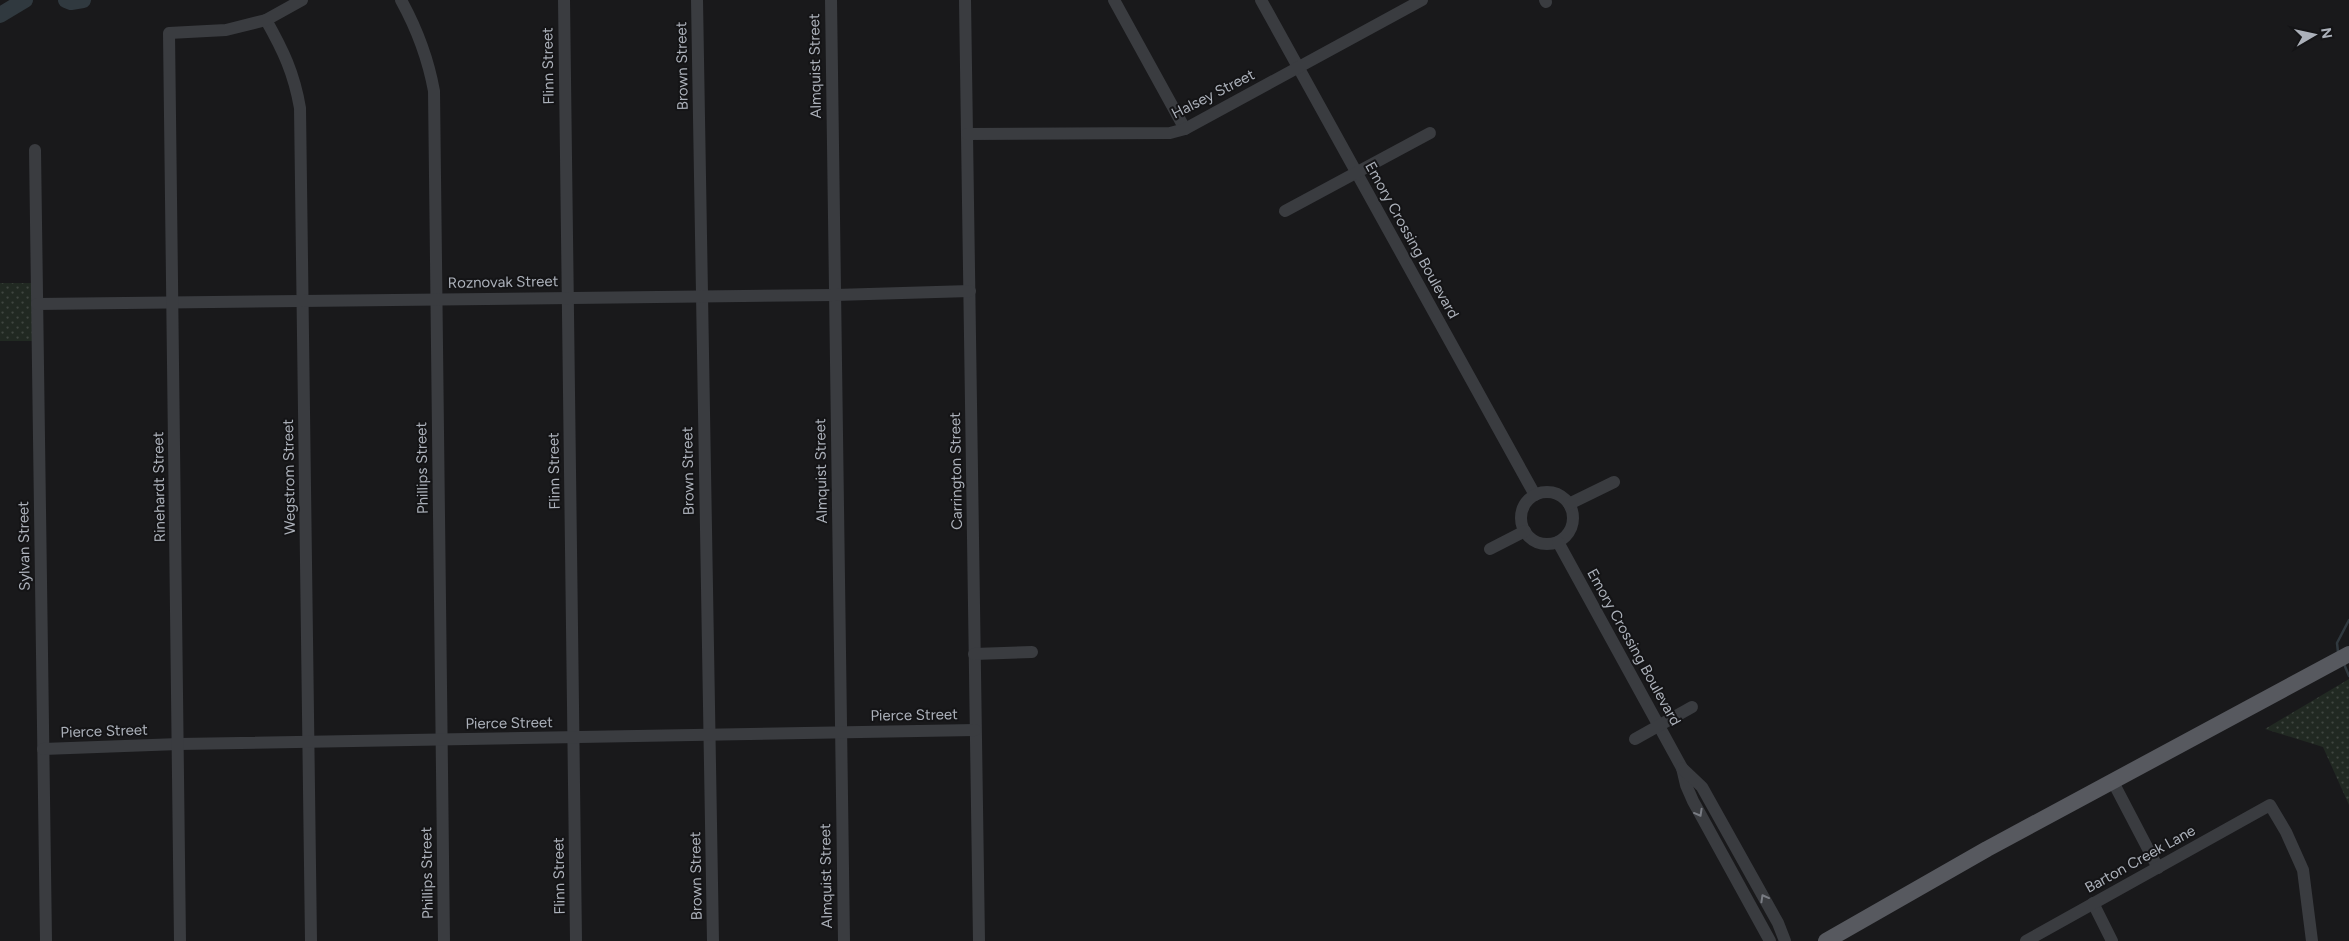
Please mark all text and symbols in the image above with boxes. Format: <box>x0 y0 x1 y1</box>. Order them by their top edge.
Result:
north arrow <box>2289 10 2339 60</box>
street label: Almquist Street <box>805 13 825 119</box>
street label: Brown Street <box>672 21 692 110</box>
text: N <box>2317 26 2336 40</box>
street label: Flinn Street <box>538 27 558 105</box>
street label: Halsey Street <box>1168 65 1258 123</box>
street label: Emory Crossing Boulevard <box>1361 158 1463 322</box>
street label: Roznovak Street <box>448 272 559 292</box>
street label: Carrington Street <box>946 412 966 530</box>
street label: Almquist Street <box>811 418 831 524</box>
street label: Wegstrom Street <box>279 419 299 535</box>
street label: Phillips Street <box>412 421 432 514</box>
street label: Brown Street <box>678 426 698 515</box>
street label: Rinehardt Street <box>149 431 169 542</box>
street label: Flinn Street <box>544 432 564 510</box>
street label: Sylvan Street <box>14 501 34 591</box>
street label: Emory Crossing Boulevard <box>1583 565 1685 729</box>
street label: Pierce Street <box>870 705 958 725</box>
street label: Pierce Street <box>465 713 553 733</box>
street label: Pierce Street <box>60 720 148 742</box>
one-way arrow <box>1693 808 1703 817</box>
street label: Barton Creek Lane <box>2082 821 2198 897</box>
street label: Almquist Street <box>816 823 836 929</box>
street label: Phillips Street <box>417 826 437 919</box>
street label: Brown Street <box>686 831 706 920</box>
street label: Flinn Street <box>549 837 569 915</box>
one-way arrow <box>1760 894 1770 903</box>

